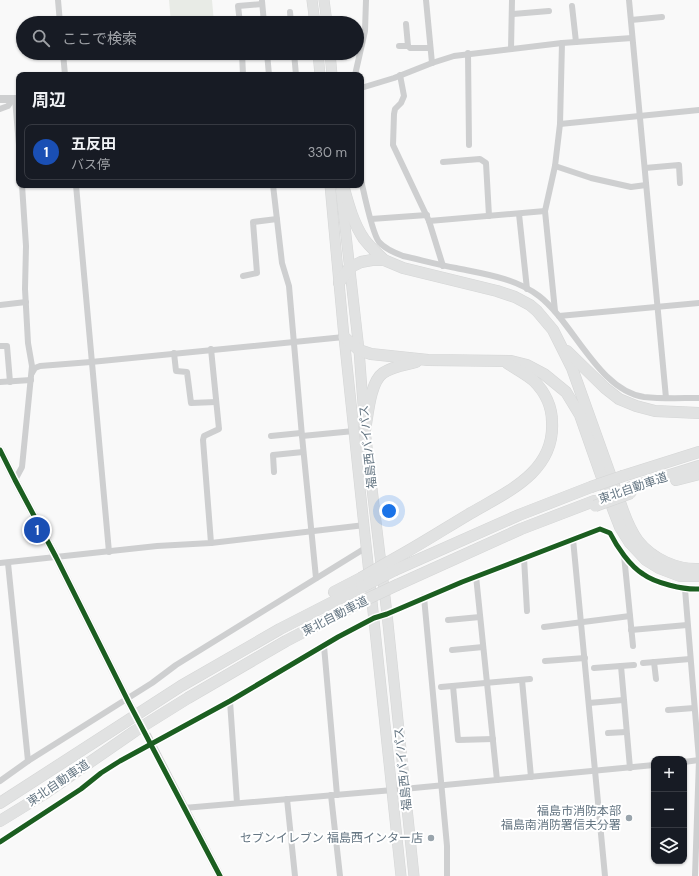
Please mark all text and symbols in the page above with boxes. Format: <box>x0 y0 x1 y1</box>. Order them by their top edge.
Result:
search box <box>16 16 364 60</box>
icon: search <box>30 27 52 49</box>
text: ここで検索 <box>62 29 137 49</box>
text: 周辺 <box>32 89 66 111</box>
text: 五反田 <box>71 134 116 154</box>
text: 1 <box>44 144 48 161</box>
text: 330 m <box>308 144 347 161</box>
text: バス停 <box>71 156 110 173</box>
street label: 福島西バイパス <box>356 405 380 489</box>
street label: 東北自動車道 <box>596 469 670 507</box>
your location <box>379 501 399 521</box>
pin: 1 <box>24 515 50 545</box>
street label: 東北自動車道 <box>299 593 371 639</box>
street label: 福島西バイパス <box>391 727 415 811</box>
street label: 東北自動車道 <box>24 756 92 810</box>
map controls <box>651 756 687 864</box>
button: + <box>651 756 687 792</box>
button: − <box>651 792 687 828</box>
place label: 福島市消防本部 福島南消防署信夫分署 <box>501 803 621 833</box>
marker: 福島市消防本部 福島南消防署信夫分署 <box>624 813 634 823</box>
button: layers <box>651 828 687 864</box>
place label: セブンイレブン 福島西インター店 <box>240 830 423 846</box>
marker: セブンイレブン 福島西インター店 <box>426 833 436 843</box>

